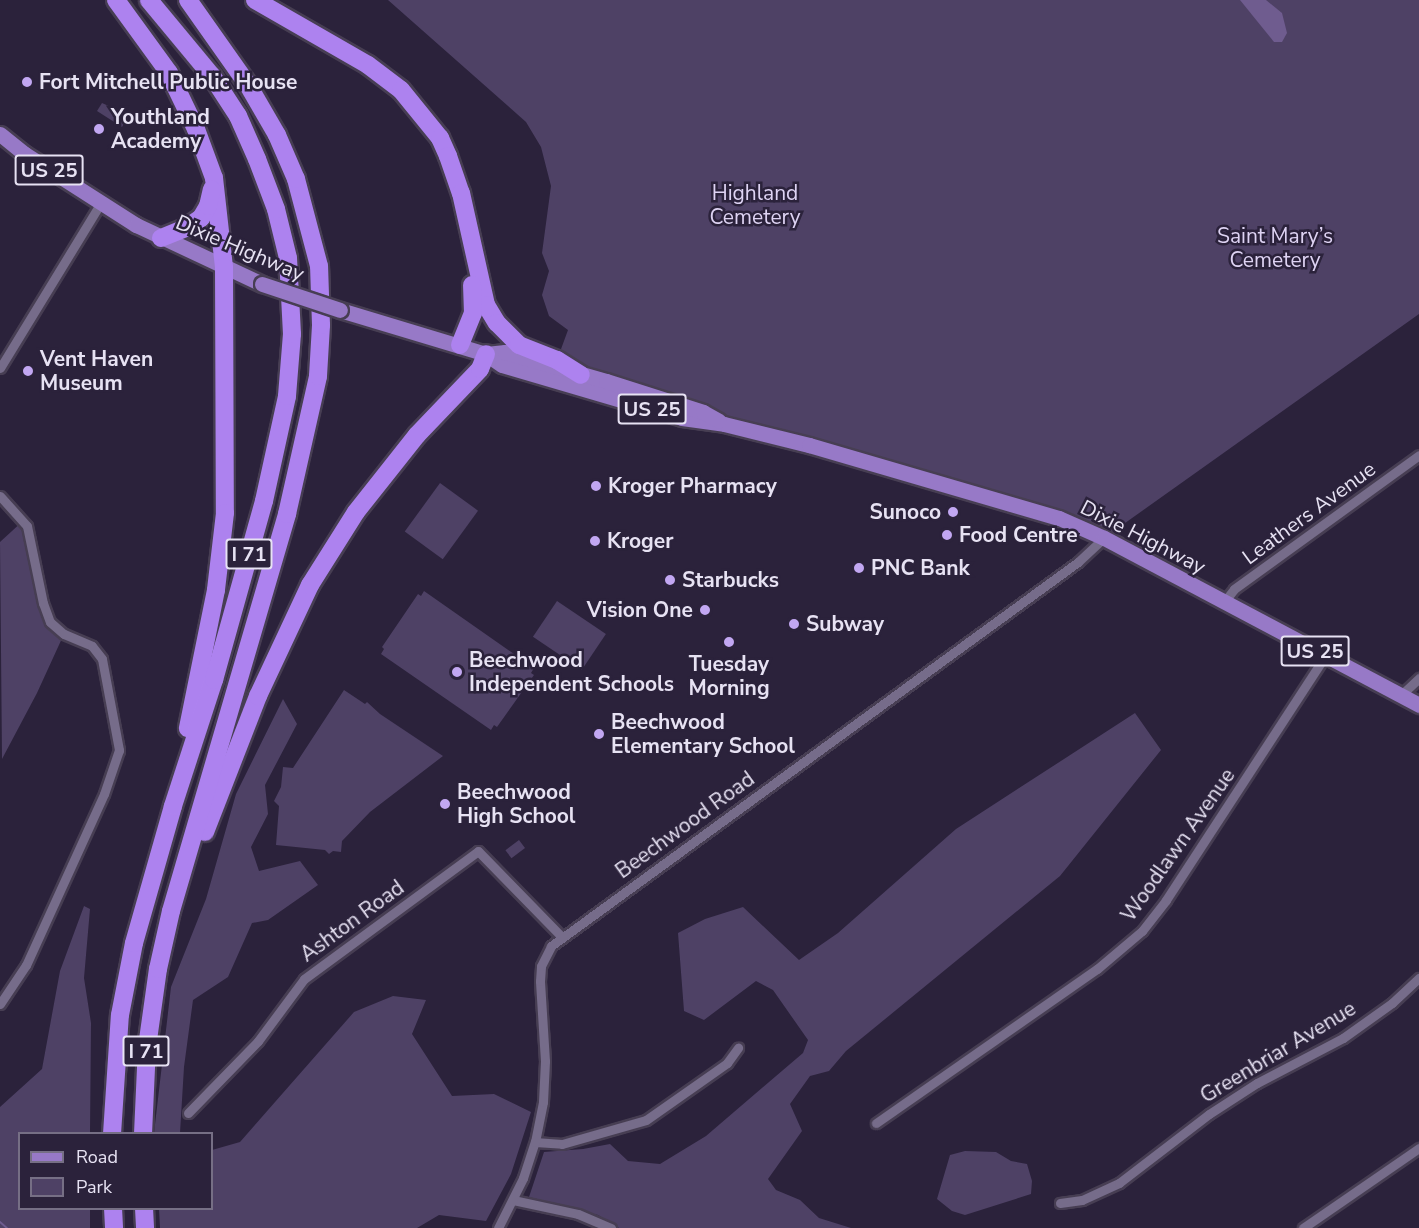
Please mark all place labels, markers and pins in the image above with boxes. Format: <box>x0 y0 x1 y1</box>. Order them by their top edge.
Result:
place label: Fort Mitchell Public House <box>39 69 297 95</box>
marker: Fort Mitchell Public House <box>20 75 34 89</box>
place label: Youthland Academy <box>111 104 210 154</box>
marker: Youthland Academy <box>92 122 106 136</box>
place label: Vent Haven Museum <box>40 346 153 396</box>
marker: Vent Haven Museum <box>21 364 35 378</box>
place label: Kroger Pharmacy <box>608 473 777 499</box>
marker: Kroger Pharmacy <box>589 479 603 493</box>
place label: Sunoco <box>869 499 941 525</box>
marker: Sunoco <box>946 505 960 519</box>
place label: Food Centre <box>959 522 1078 548</box>
place label: Kroger <box>607 528 673 554</box>
marker: Food Centre <box>940 528 954 542</box>
marker: Kroger <box>588 534 602 548</box>
place label: PNC Bank <box>871 555 970 581</box>
marker: PNC Bank <box>852 561 866 575</box>
place label: Starbucks <box>682 567 779 593</box>
marker: Starbucks <box>663 573 677 587</box>
place label: Vision One <box>587 597 693 623</box>
marker: Vision One <box>698 603 712 617</box>
place label: Subway <box>806 611 884 637</box>
marker: Subway <box>787 617 801 631</box>
marker: Tuesday Morning <box>722 635 736 649</box>
place label: Beechwood Independent Schools <box>469 647 674 697</box>
place label: Tuesday Morning <box>688 651 770 701</box>
marker: Beechwood Independent Schools <box>450 665 464 679</box>
place label: Beechwood Elementary School <box>611 709 795 759</box>
marker: Beechwood Elementary School <box>592 727 606 741</box>
place label: Beechwood High School <box>457 779 576 829</box>
marker: Beechwood High School <box>438 797 452 811</box>

